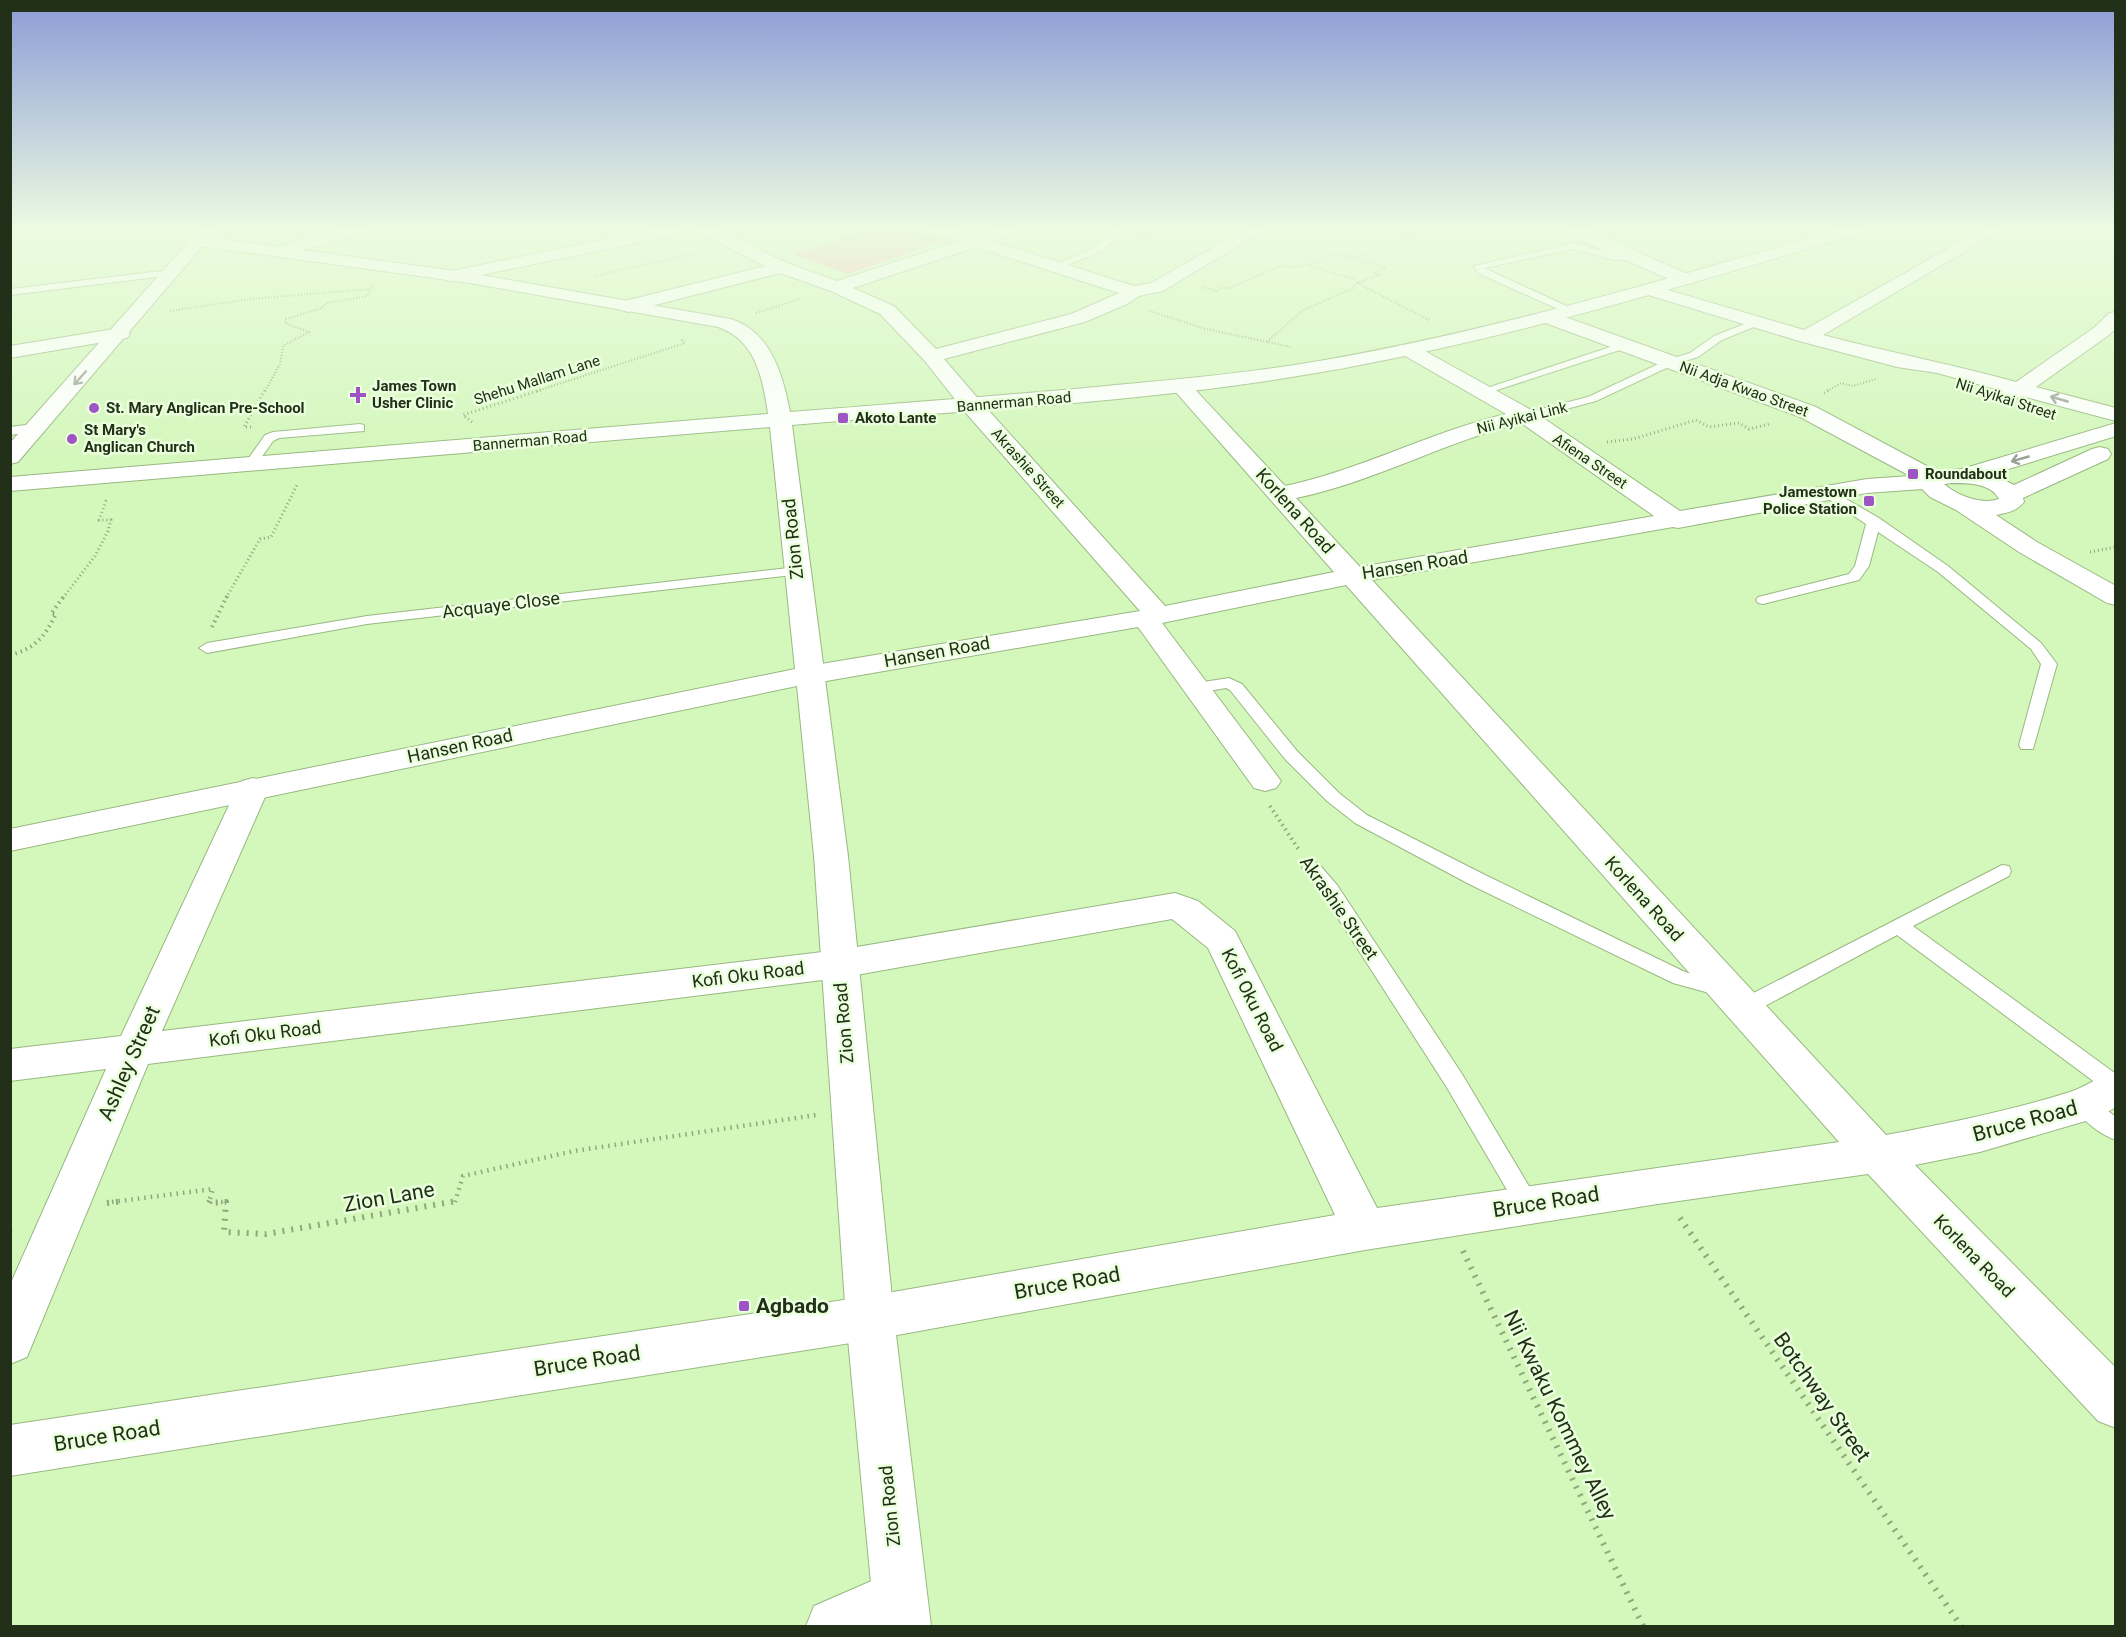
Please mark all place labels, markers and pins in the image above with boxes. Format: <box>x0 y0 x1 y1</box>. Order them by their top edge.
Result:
place label: James Town Usher Clinic <box>372 377 456 412</box>
marker: James Town Usher Clinic <box>349 386 367 404</box>
place label: St. Mary Anglican Pre-School <box>106 399 305 417</box>
marker: St. Mary Anglican Pre-School <box>87 401 101 415</box>
place label: Akoto Lante <box>855 409 936 427</box>
marker: Akoto Lante <box>836 411 850 425</box>
place label: St Mary's Anglican Church <box>84 421 195 456</box>
marker: St Mary's Anglican Church <box>65 432 79 446</box>
place label: Roundabout <box>1925 465 2007 483</box>
marker: Roundabout <box>1906 467 1920 481</box>
place label: Jamestown Police Station <box>1763 483 1857 518</box>
marker: Jamestown Police Station <box>1862 494 1876 508</box>
place label: Agbado <box>756 1294 829 1318</box>
marker: Agbado <box>737 1299 751 1313</box>

